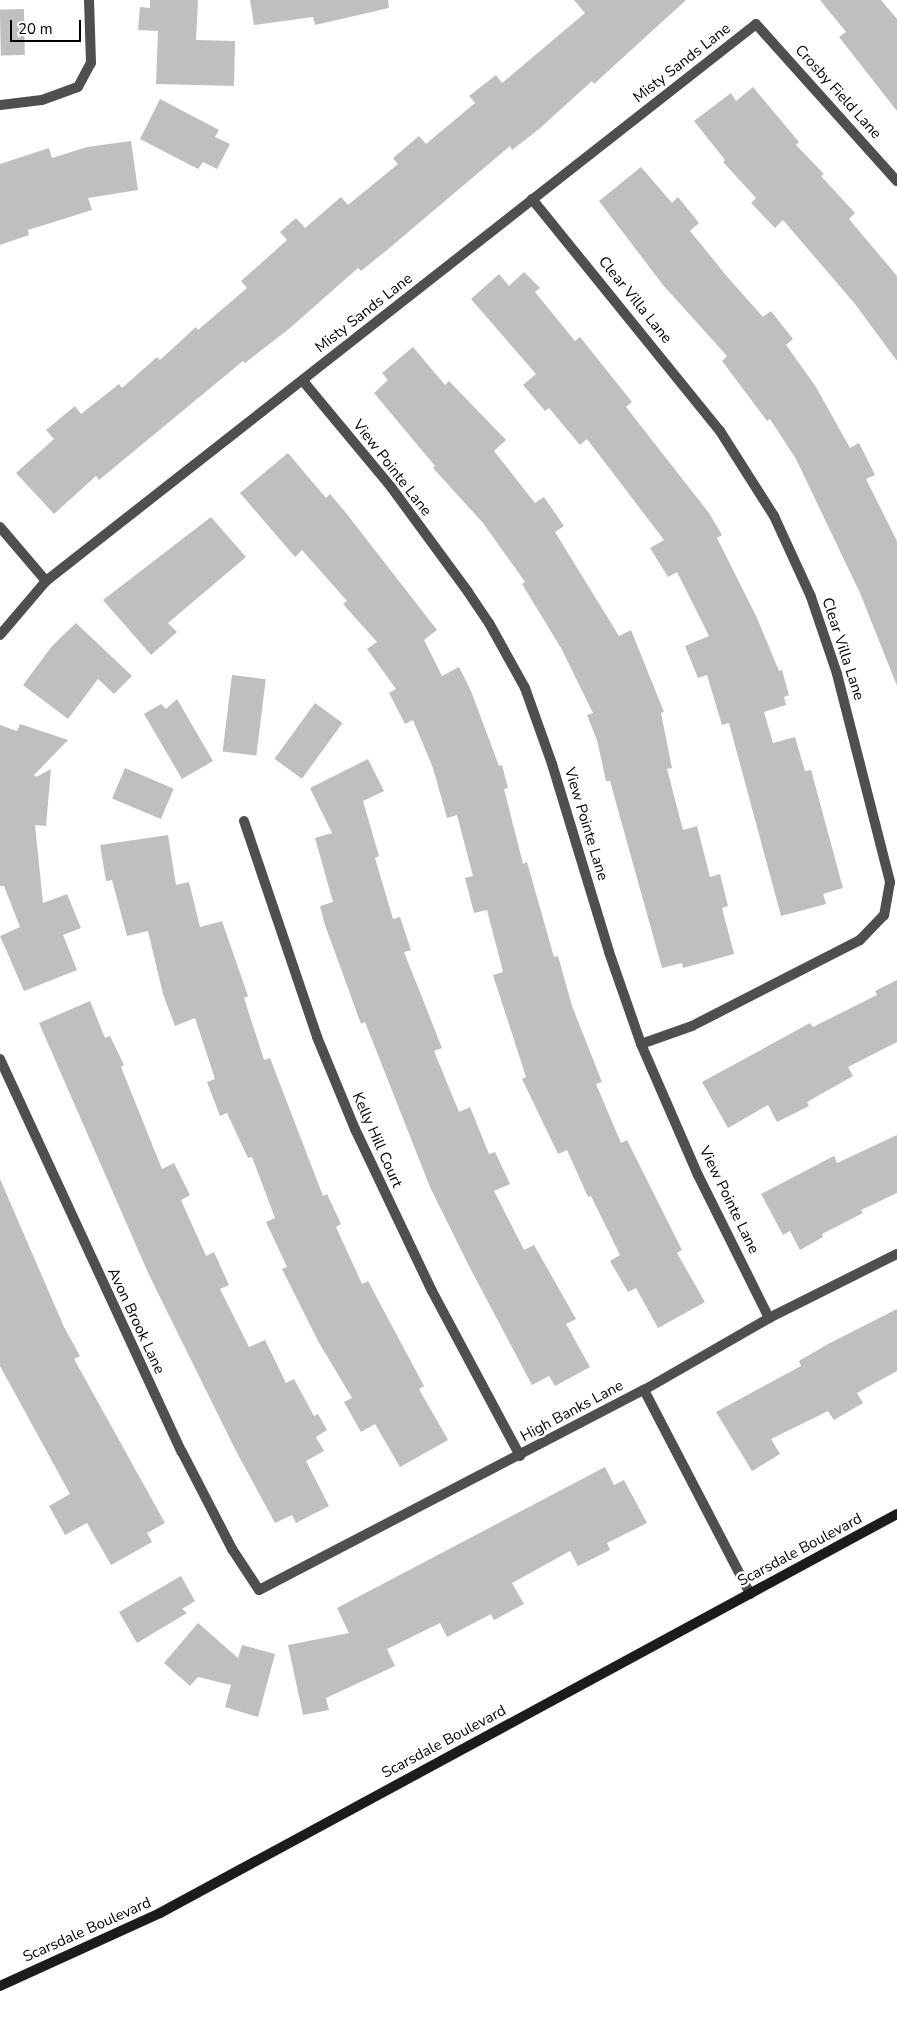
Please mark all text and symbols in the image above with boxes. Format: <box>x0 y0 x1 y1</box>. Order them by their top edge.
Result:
scale bar <box>12 10 84 42</box>
text: 20 m <box>18 19 53 39</box>
street label: Misty Sands Lane <box>630 19 734 107</box>
street label: Crosby Field Lane <box>791 41 885 143</box>
street label: Clear Villa Lane <box>594 253 676 347</box>
street label: Misty Sands Lane <box>312 269 416 357</box>
street label: View Pointe Lane <box>349 416 435 520</box>
street label: Clear Villa Lane <box>818 595 868 703</box>
street label: View Pointe Lane <box>560 765 612 883</box>
street label: Kelly Hill Court <box>348 1090 406 1190</box>
street label: View Pointe Lane <box>695 1143 763 1257</box>
street label: Avon Brook Lane <box>104 1265 168 1377</box>
street label: High Banks Lane <box>518 1376 626 1446</box>
street label: Scarsdale Boulevard <box>735 1510 865 1590</box>
street label: Scarsdale Boulevard <box>379 1702 509 1782</box>
street label: Scarsdale Boulevard <box>20 1894 154 1966</box>

